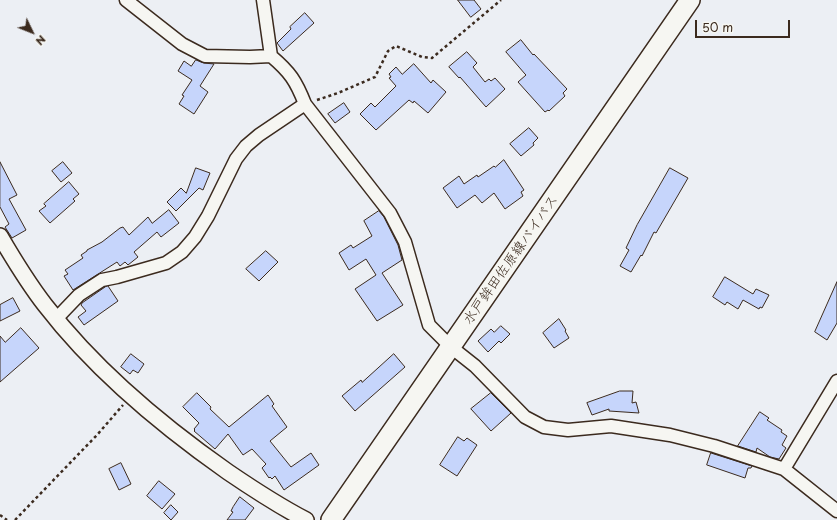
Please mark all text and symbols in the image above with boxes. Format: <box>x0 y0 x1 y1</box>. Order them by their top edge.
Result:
north arrow <box>12 12 52 52</box>
scale bar <box>697 12 792 38</box>
text: 50 m <box>702 18 733 36</box>
text: N <box>32 32 50 50</box>
street label: 水戸鉾田佐原線バイパス <box>460 192 562 328</box>

